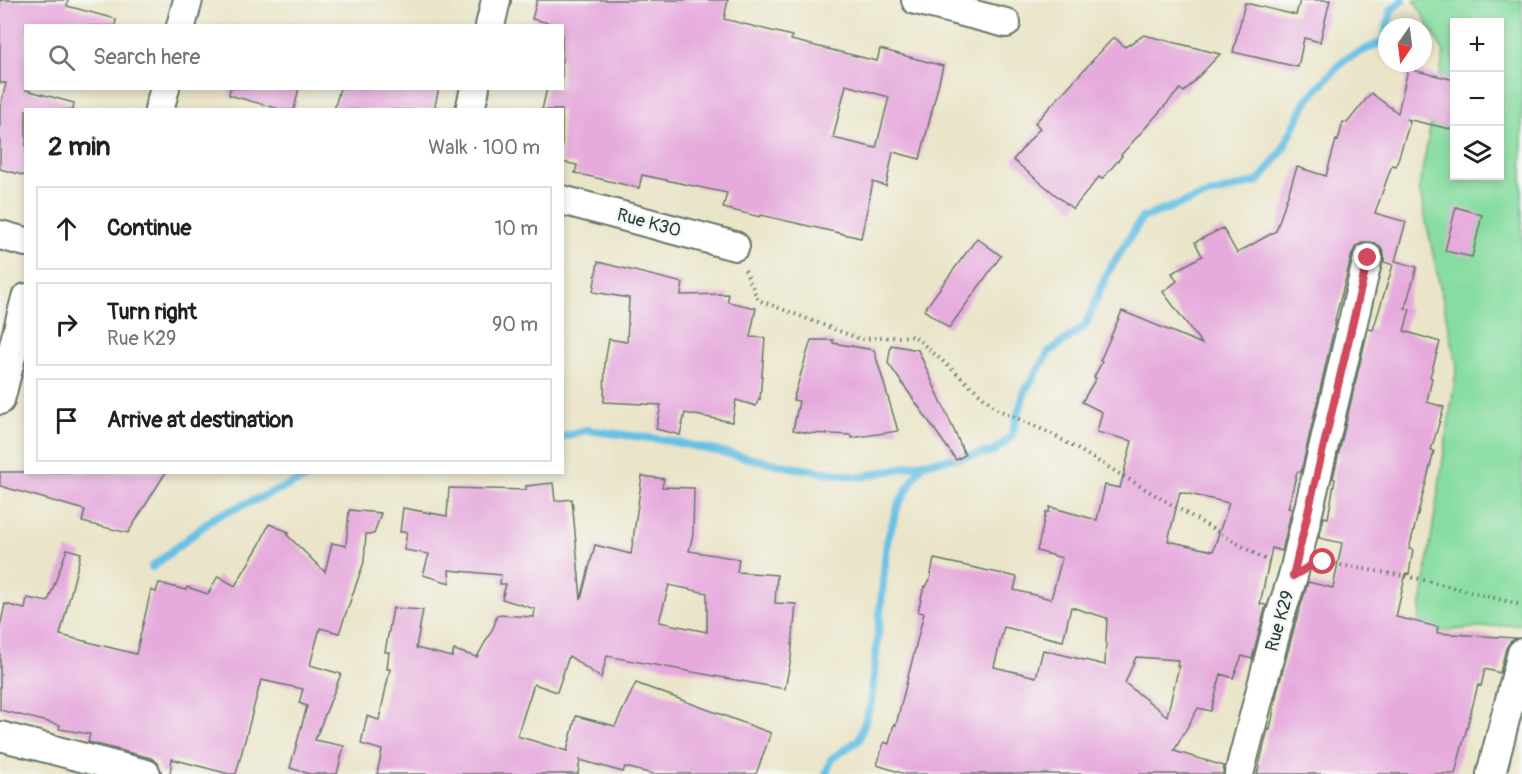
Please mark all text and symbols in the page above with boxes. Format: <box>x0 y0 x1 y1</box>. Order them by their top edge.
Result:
north arrow <box>1378 18 1432 72</box>
map controls <box>1450 18 1504 180</box>
button: + <box>1450 18 1504 72</box>
search box <box>24 24 564 90</box>
icon: search <box>45 41 78 74</box>
text: Search here <box>93 43 200 71</box>
button: − <box>1450 72 1504 126</box>
button: layers <box>1450 126 1504 180</box>
text: 2 min <box>48 131 110 163</box>
text: Walk · 100 m <box>428 135 540 160</box>
street label: Rue K30 <box>614 203 684 243</box>
icon: ahead <box>50 212 83 245</box>
text: Continue <box>107 214 191 242</box>
text: 10 m <box>494 216 538 241</box>
route end <box>1354 244 1380 270</box>
text: Turn right <box>107 298 197 326</box>
icon: right <box>50 308 83 341</box>
text: 90 m <box>492 312 538 337</box>
text: Rue K29 <box>107 326 176 351</box>
icon: arrive <box>50 404 83 437</box>
text: Arrive at destination <box>107 406 293 434</box>
route start <box>1309 548 1335 574</box>
street label: Rue K29 <box>1260 588 1300 654</box>

